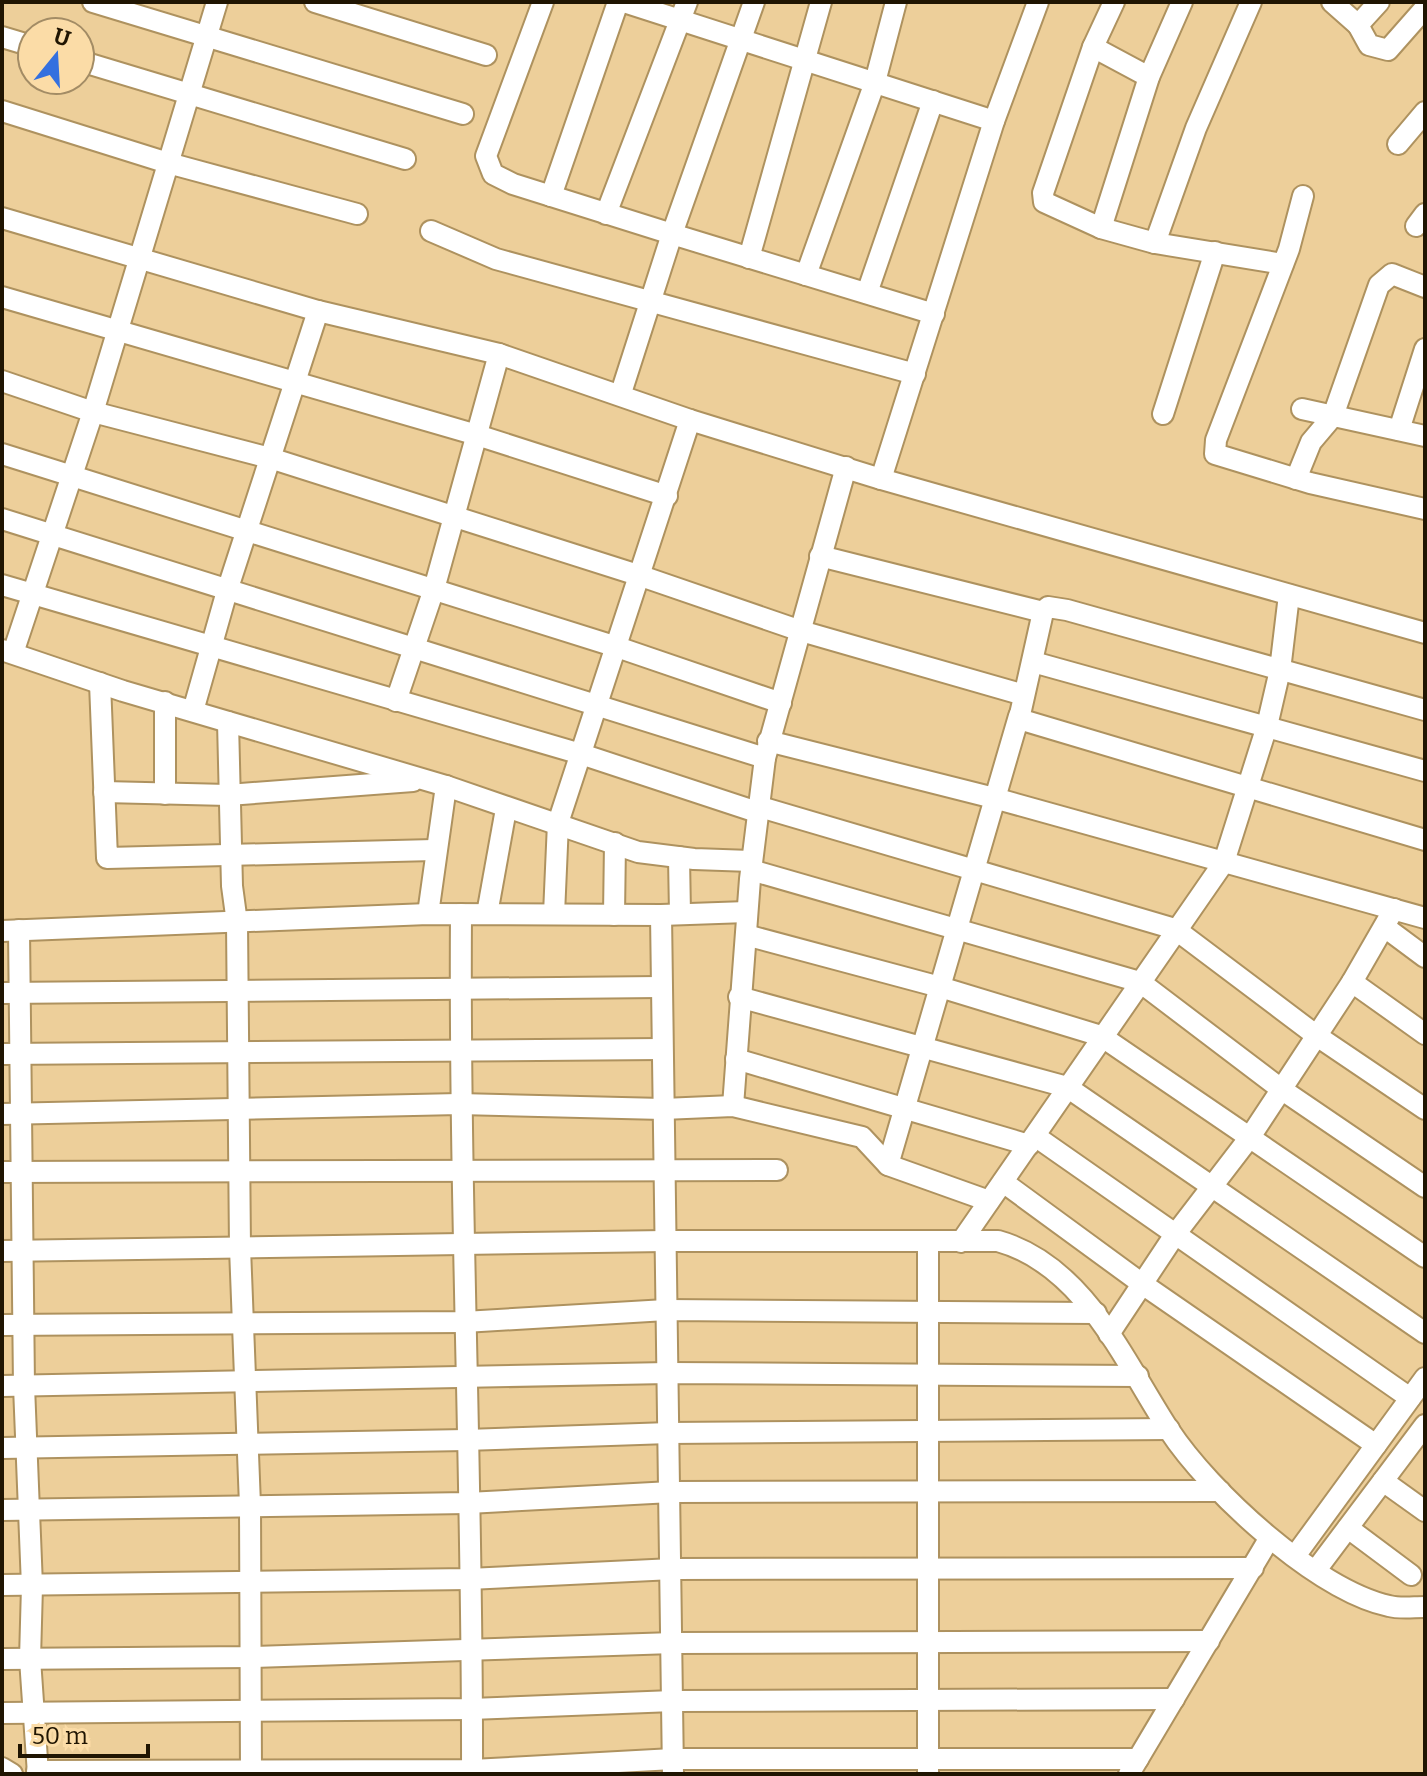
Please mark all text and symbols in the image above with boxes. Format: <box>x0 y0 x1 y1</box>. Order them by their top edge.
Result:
north arrow <box>16 16 96 96</box>
text: U <box>50 22 74 53</box>
scale bar <box>20 1708 148 1758</box>
text: 50 m <box>32 1722 88 1750</box>

